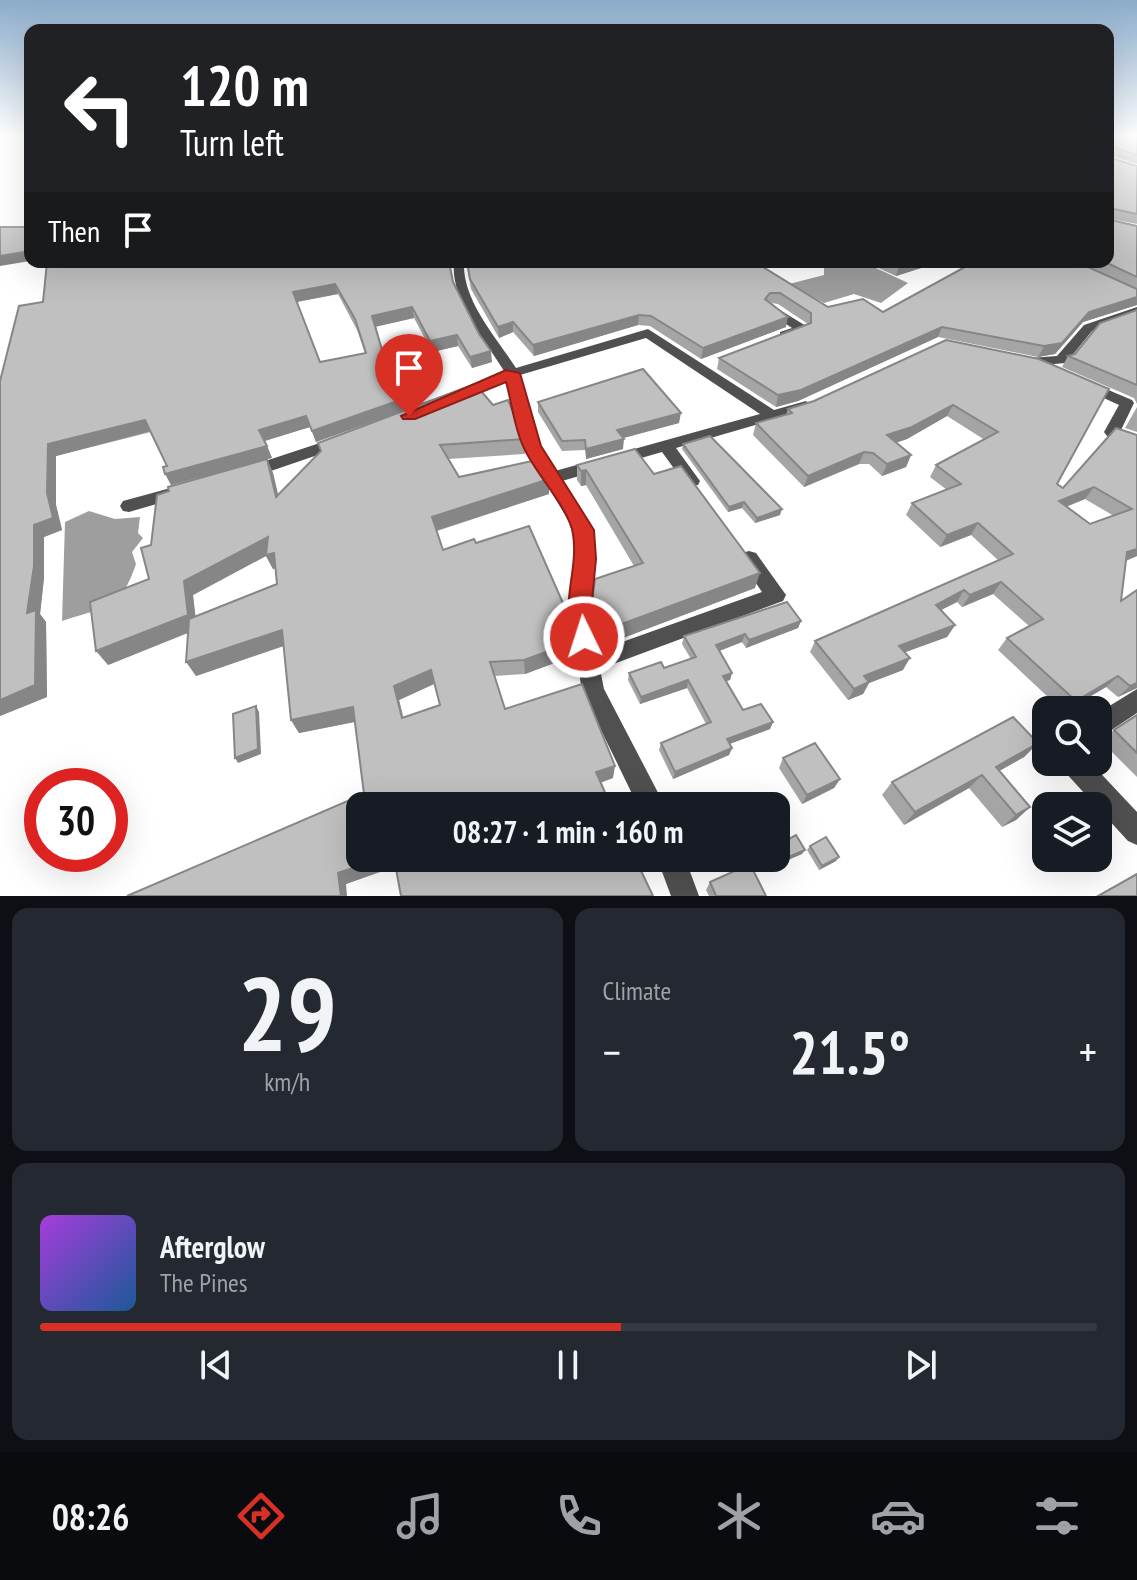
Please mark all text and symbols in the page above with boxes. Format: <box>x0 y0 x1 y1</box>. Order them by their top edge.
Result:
text: 120 m <box>180 49 309 121</box>
icon: left <box>48 56 152 160</box>
text: Turn left <box>180 119 284 166</box>
icon: arrive <box>116 208 160 252</box>
text: Then <box>48 211 100 250</box>
pin <box>375 334 443 416</box>
icon: arrive <box>387 346 431 390</box>
position arrow <box>542 595 626 679</box>
map controls <box>1032 696 1112 872</box>
button: search <box>1032 696 1112 776</box>
speed limit sign: 30 <box>24 768 128 872</box>
button: layers <box>1032 792 1112 872</box>
text: 08:27 · 1 min · 160 m <box>453 812 683 851</box>
text: 29 <box>238 945 337 1080</box>
text: Climate <box>603 974 671 1007</box>
text: 21.5° <box>789 1013 910 1091</box>
text: − <box>603 1023 621 1080</box>
text: + <box>1079 1023 1097 1080</box>
text: km/h <box>264 1065 310 1098</box>
text: Afterglow <box>160 1227 265 1266</box>
text: The Pines <box>160 1266 248 1299</box>
icon: previous <box>194 1343 238 1387</box>
icon: pause <box>546 1343 590 1387</box>
icon: next <box>899 1343 943 1387</box>
icon: directions <box>233 1488 289 1544</box>
icon: music <box>392 1488 448 1544</box>
icon: phone <box>551 1488 607 1544</box>
icon: climate <box>711 1488 767 1544</box>
icon: car <box>870 1488 926 1544</box>
icon: filters <box>1029 1488 1085 1544</box>
text: 08:26 <box>52 1493 130 1540</box>

